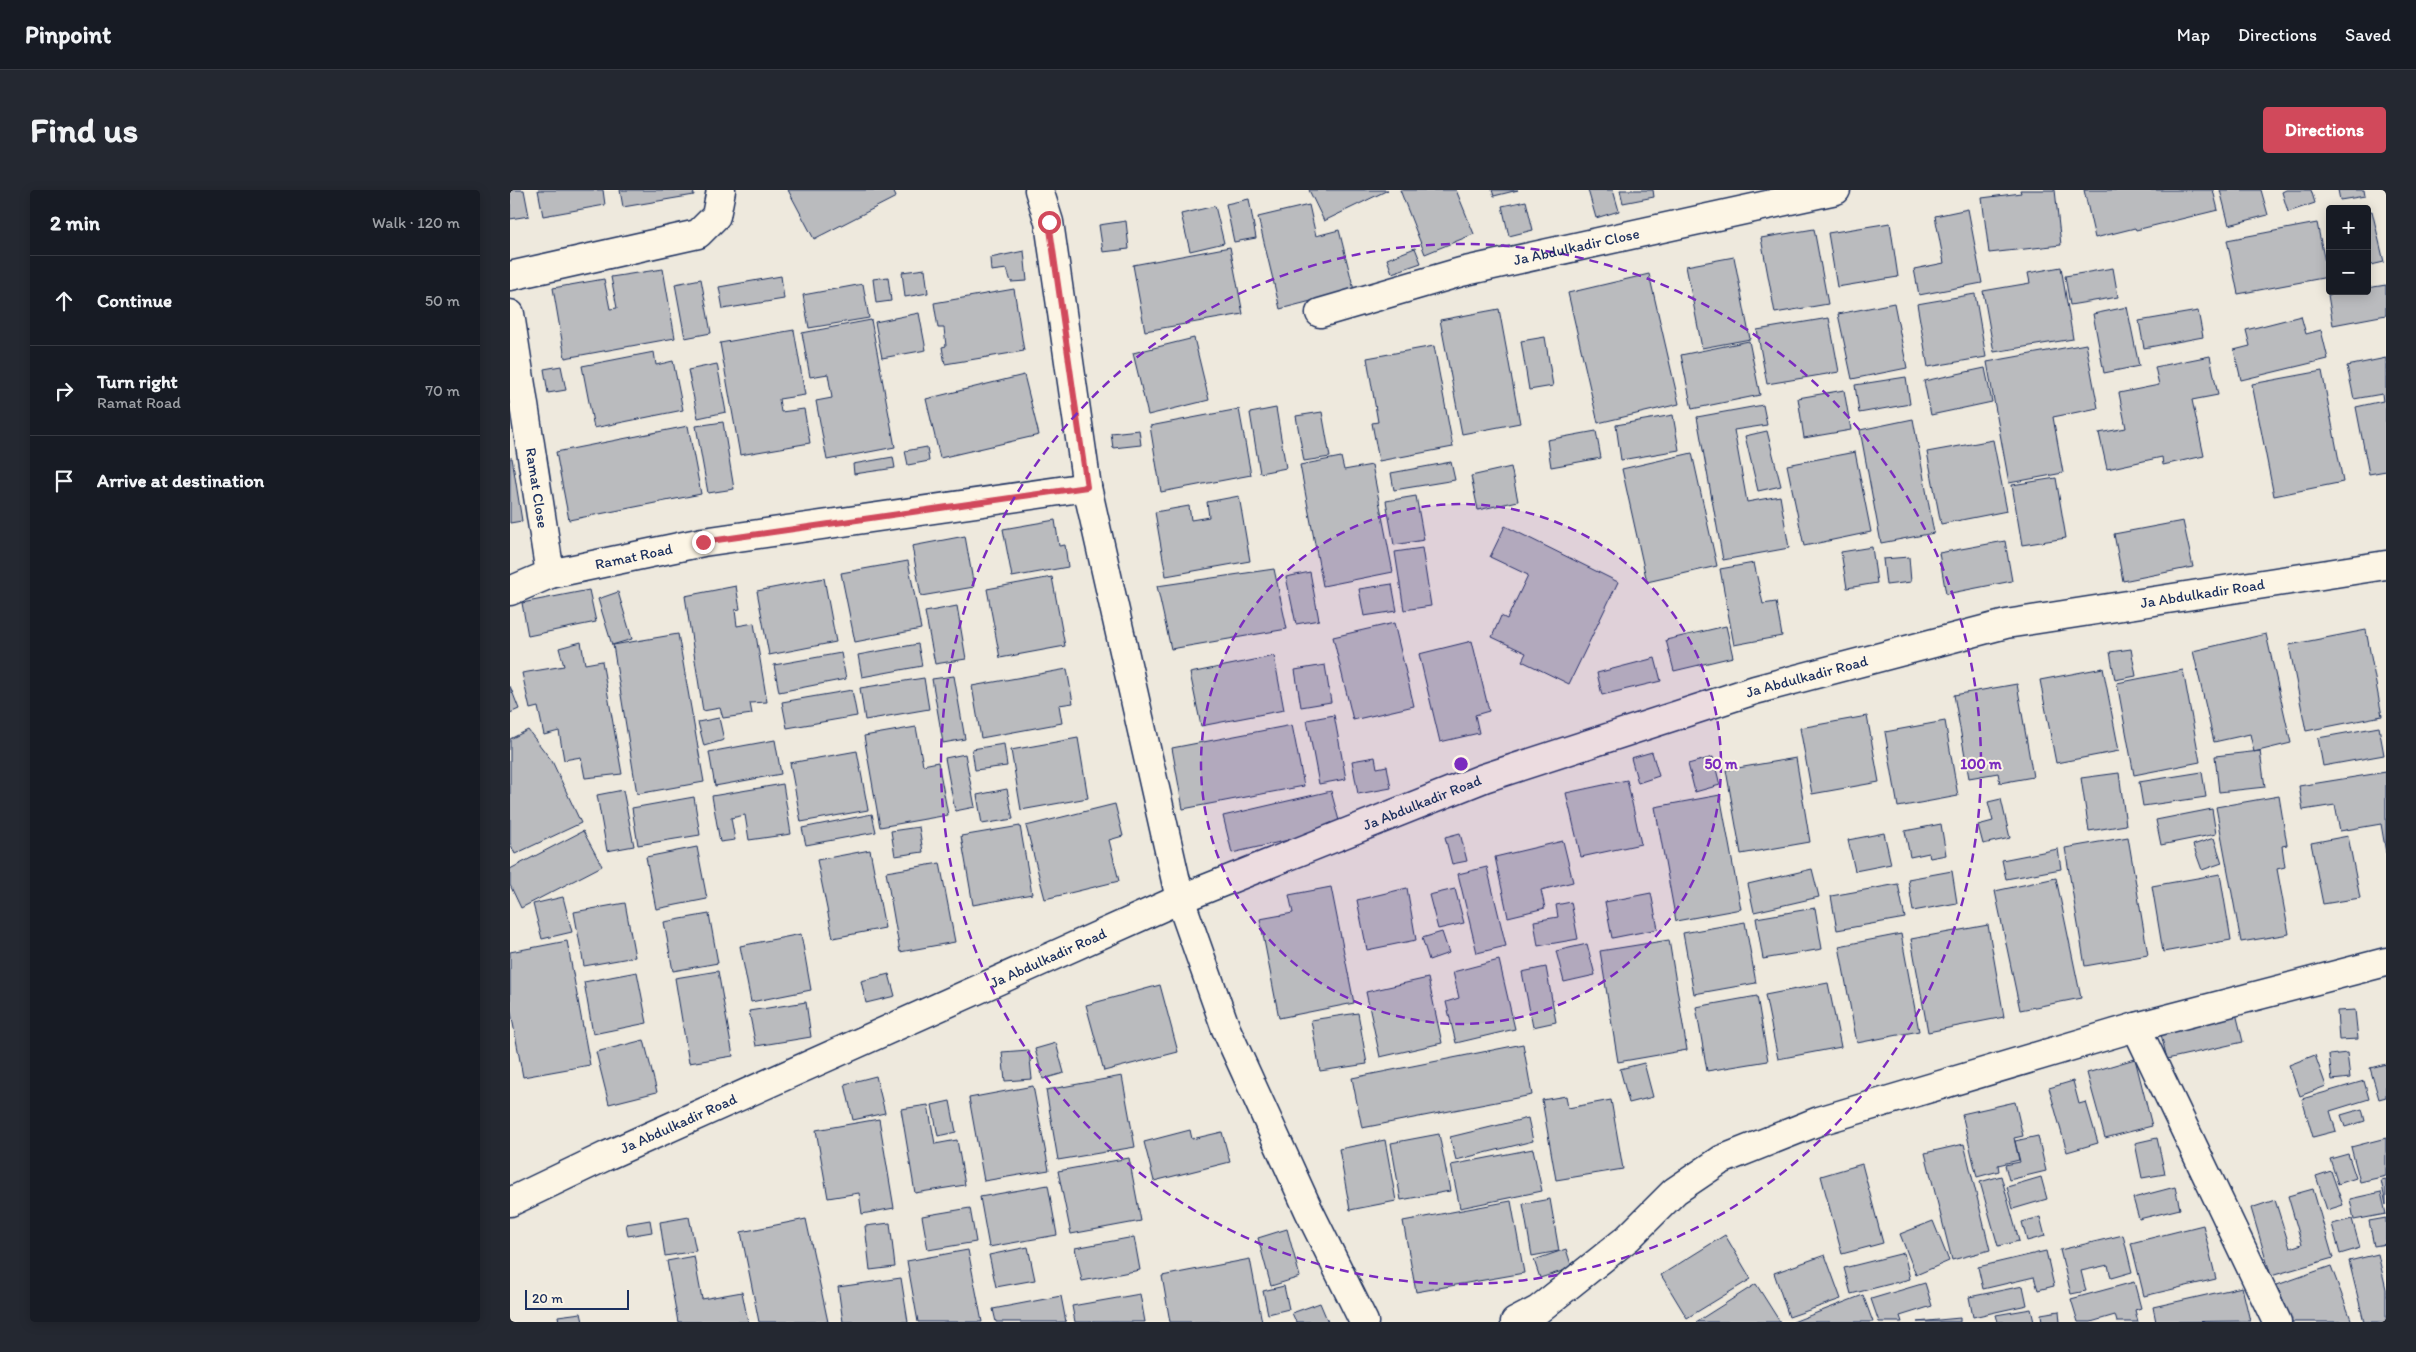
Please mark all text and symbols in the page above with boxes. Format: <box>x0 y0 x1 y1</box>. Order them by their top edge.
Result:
text: Pinpoint <box>25 20 111 49</box>
text: Map <box>2177 24 2210 46</box>
text: Directions <box>2238 24 2317 46</box>
text: Saved <box>2345 24 2391 46</box>
button: Directions <box>2263 107 2386 153</box>
text: Find us <box>30 109 138 151</box>
map controls <box>2326 205 2371 295</box>
button: + <box>2326 205 2371 250</box>
text: 2 min <box>50 210 100 235</box>
route start <box>1038 211 1061 234</box>
text: Walk · 120 m <box>372 213 460 232</box>
street label: Ja Abdulkadir Close <box>1512 224 1641 269</box>
button: − <box>2326 250 2371 295</box>
icon: ahead <box>50 287 78 315</box>
text: Continue <box>97 289 172 312</box>
text: 50 m <box>425 291 460 310</box>
text: Turn right <box>97 370 178 393</box>
icon: right <box>50 377 78 405</box>
text: 70 m <box>425 381 460 400</box>
text: Ramat Road <box>97 393 181 412</box>
street label: Ramat Close <box>522 446 552 529</box>
icon: arrive <box>50 467 78 495</box>
text: Arrive at destination <box>97 469 264 492</box>
route end <box>692 531 715 554</box>
street label: Ramat Road <box>593 540 674 573</box>
street label: Ja Abdulkadir Road <box>2139 575 2267 612</box>
street label: Ja Abdulkadir Road <box>1743 652 1871 701</box>
centre of rings <box>1452 755 1470 773</box>
text: 50 m <box>1704 755 1738 773</box>
text: 100 m <box>1960 755 2002 773</box>
street label: Ja Abdulkadir Road <box>1360 771 1485 834</box>
street label: Ja Abdulkadir Road <box>987 924 1110 992</box>
street label: Ja Abdulkadir Road <box>618 1089 740 1157</box>
scale bar <box>525 1287 629 1310</box>
text: 20 m <box>532 1290 563 1307</box>

